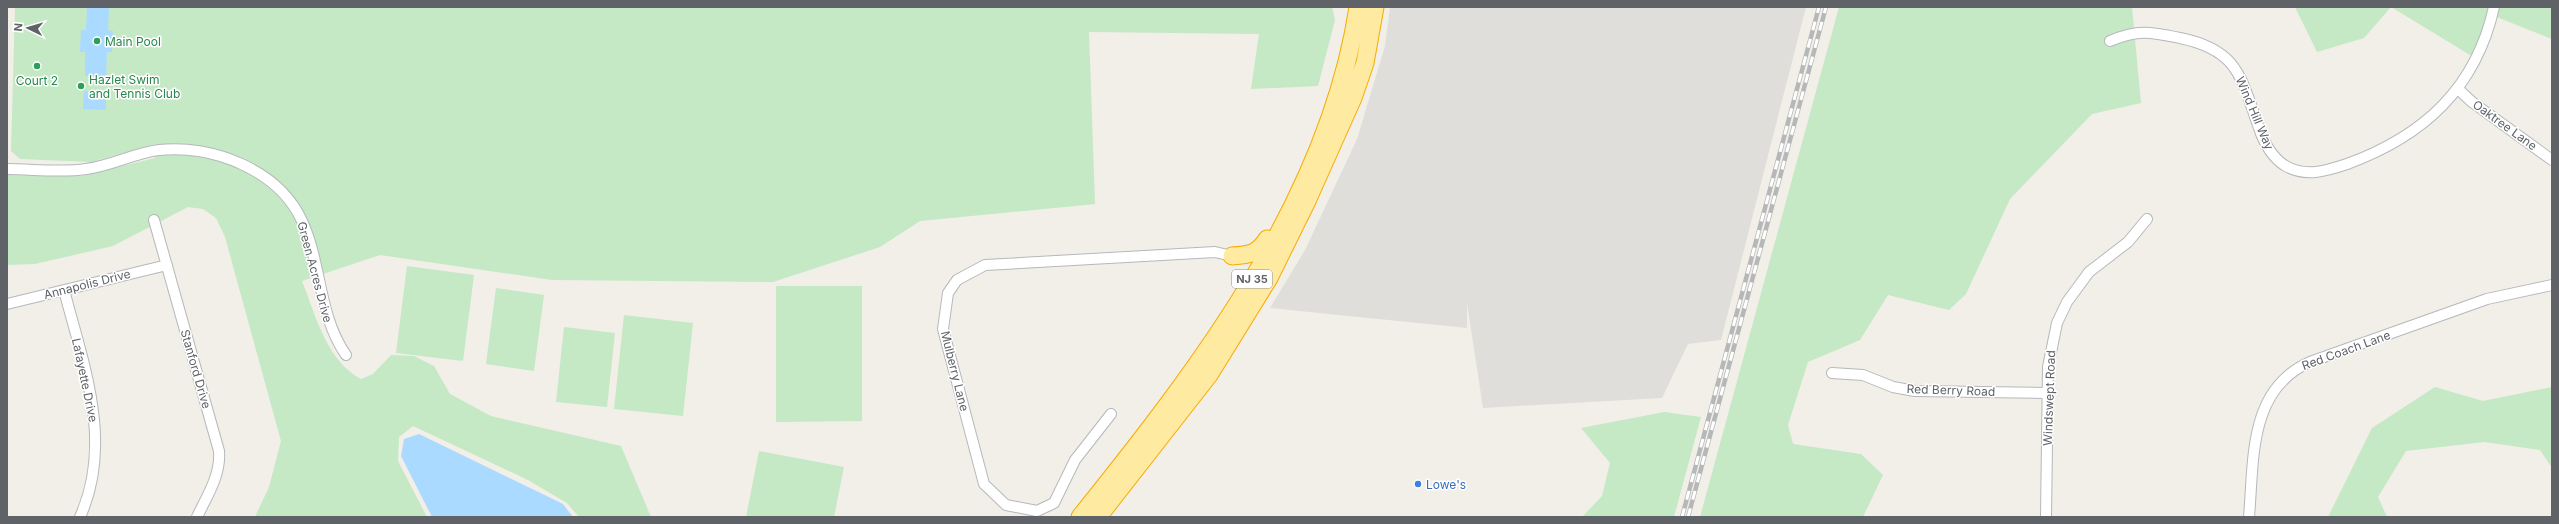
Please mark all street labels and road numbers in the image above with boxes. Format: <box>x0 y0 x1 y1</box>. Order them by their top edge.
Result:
street label: Wind Hill Way <box>2233 74 2277 152</box>
street label: Oaktree Lane <box>2470 97 2540 153</box>
street label: Green Acres Drive <box>294 220 336 324</box>
street label: Annapolis Drive <box>42 266 132 302</box>
road number: NJ 35 <box>1232 270 1272 288</box>
street label: Red Coach Lane <box>2300 327 2392 373</box>
street label: Stanford Drive <box>178 328 214 410</box>
street label: Mulberry Lane <box>938 329 972 413</box>
street label: Lafayette Drive <box>69 337 101 423</box>
street label: Windswept Road <box>2040 350 2058 446</box>
street label: Red Berry Road <box>1906 381 1996 399</box>

